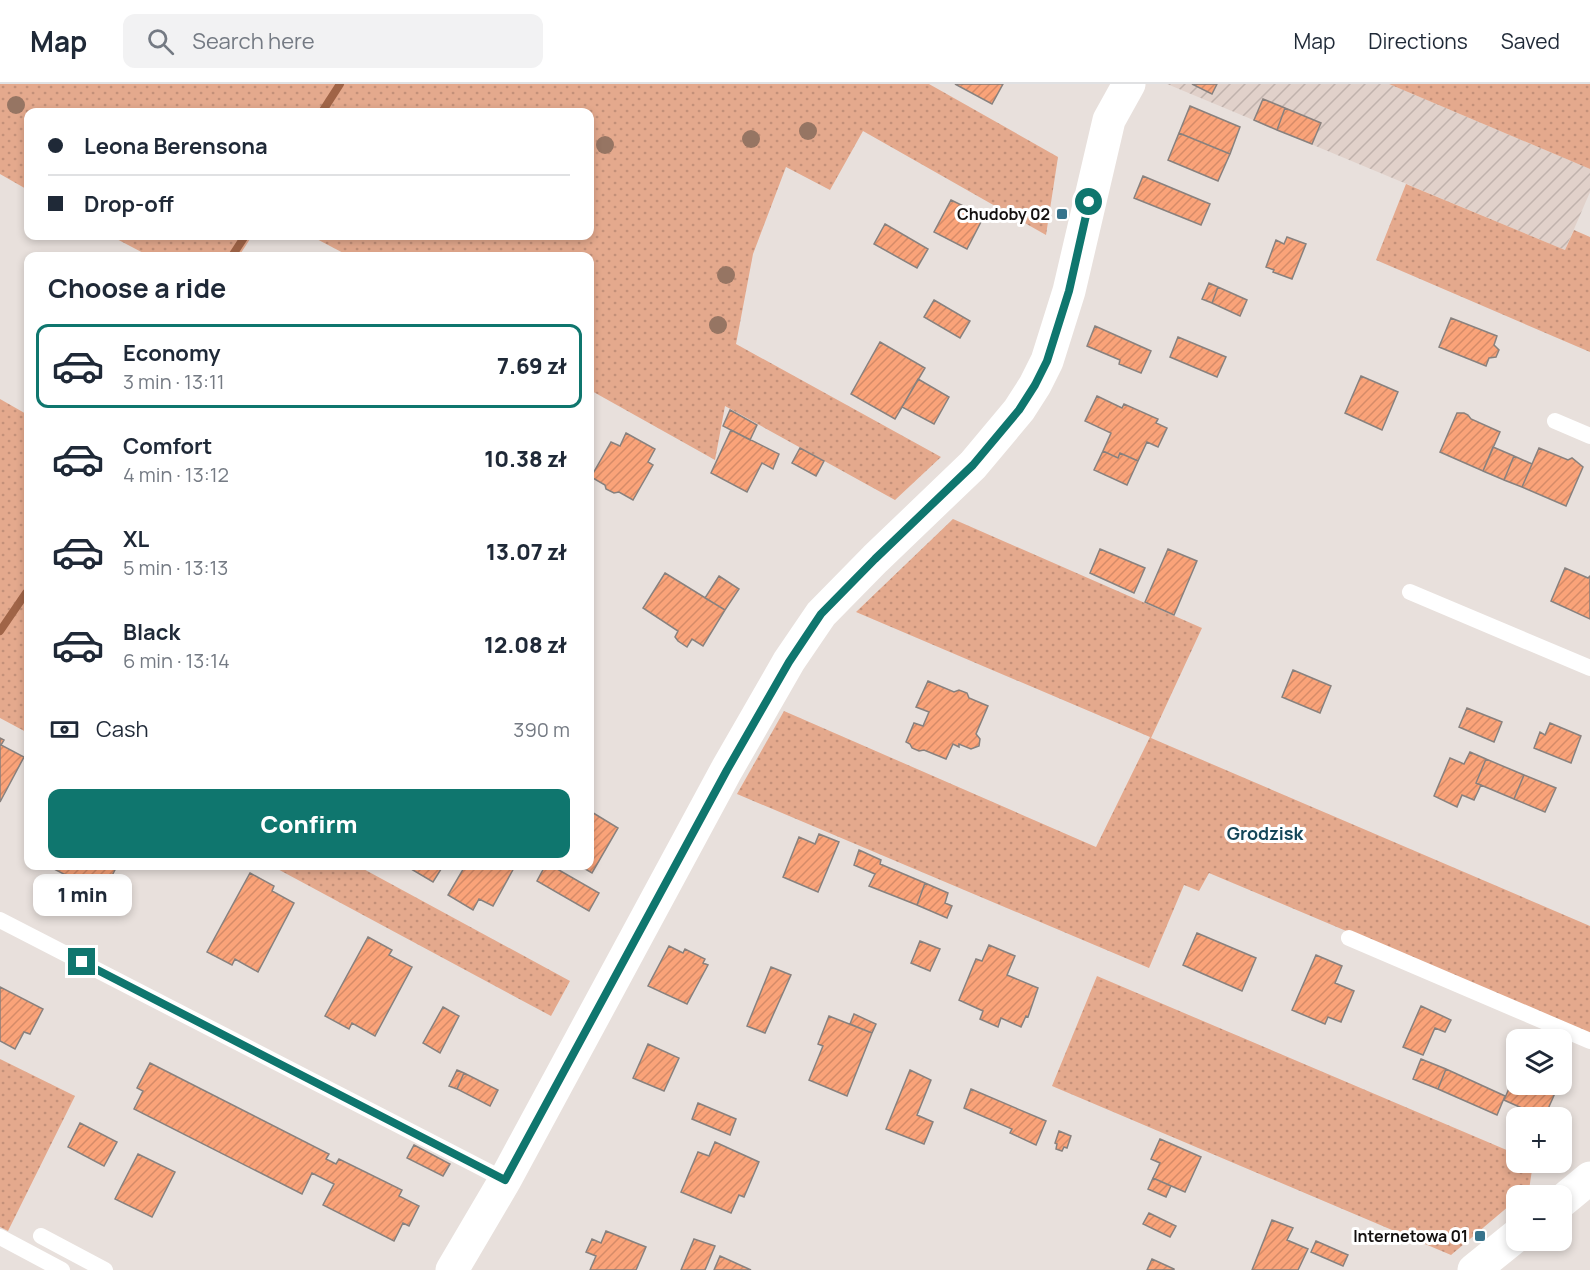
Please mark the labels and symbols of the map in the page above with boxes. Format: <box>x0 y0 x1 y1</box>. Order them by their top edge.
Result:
route start <box>1075 188 1102 215</box>
place label: Chudoby 02 <box>957 203 1050 225</box>
marker: Chudoby 02 <box>1055 207 1069 221</box>
district label: Grodzisk <box>1227 821 1305 845</box>
callout: 1 min <box>32 875 132 917</box>
route end <box>68 948 95 975</box>
place label: Internetowa 01 <box>1353 1225 1468 1247</box>
marker: Internetowa 01 <box>1473 1229 1487 1243</box>

